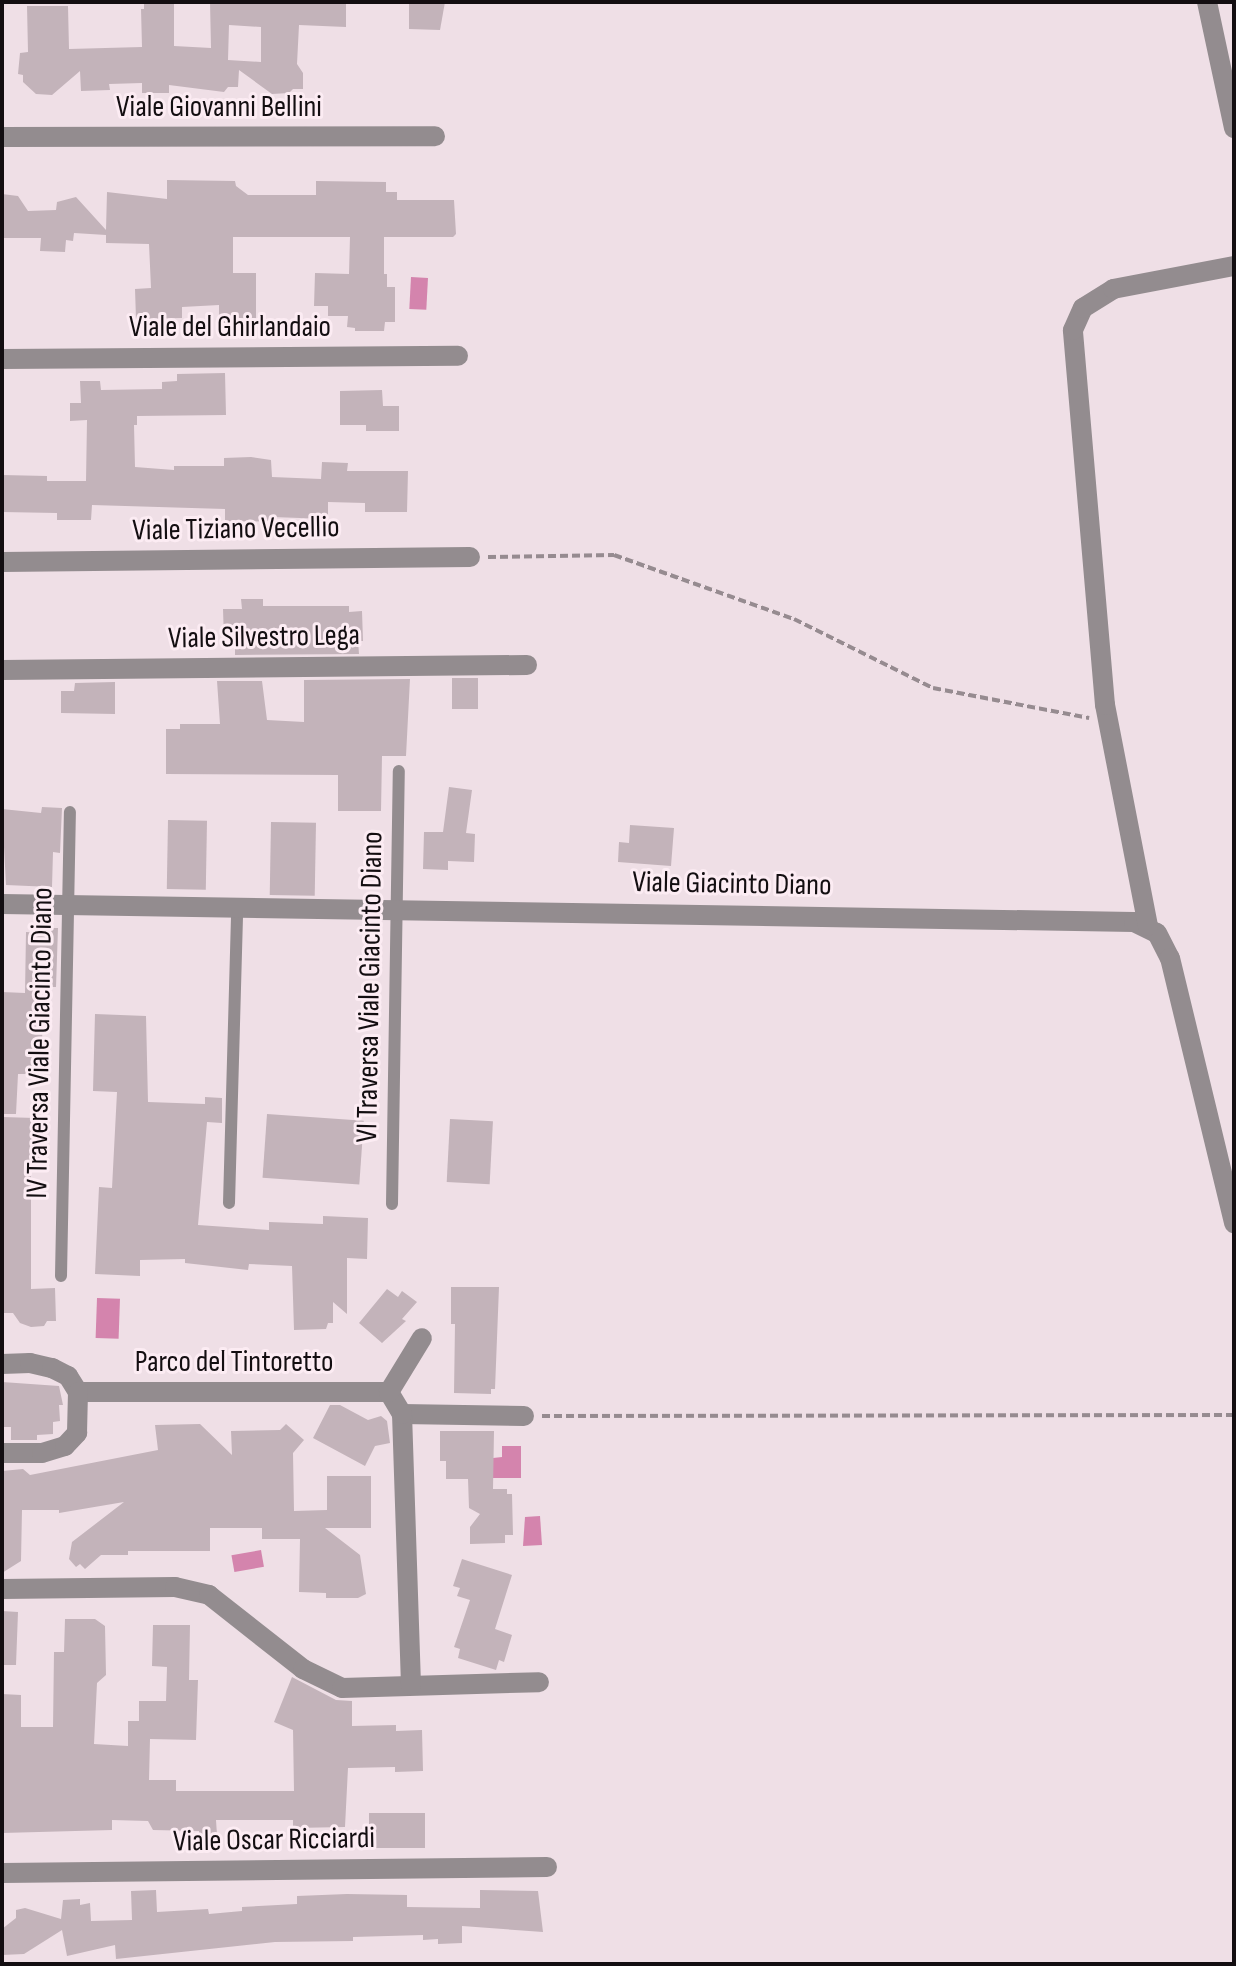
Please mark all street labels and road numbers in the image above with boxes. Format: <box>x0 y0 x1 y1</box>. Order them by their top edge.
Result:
street label: Viale Giovanni Bellini <box>116 89 322 125</box>
street label: Viale del Ghirlandaio <box>129 309 331 345</box>
street label: Viale Tiziano Vecellio <box>132 509 340 549</box>
street label: Viale Silvestro Lega <box>168 617 360 657</box>
street label: VI Traversa Viale Giacinto Diano <box>349 831 391 1143</box>
street label: Viale Giacinto Diano <box>632 864 832 904</box>
street label: IV Traversa Viale Giacinto Diano <box>19 887 61 1199</box>
street label: Parco del Tintoretto <box>135 1344 333 1380</box>
street label: Viale Oscar Ricciardi <box>173 1820 375 1860</box>

